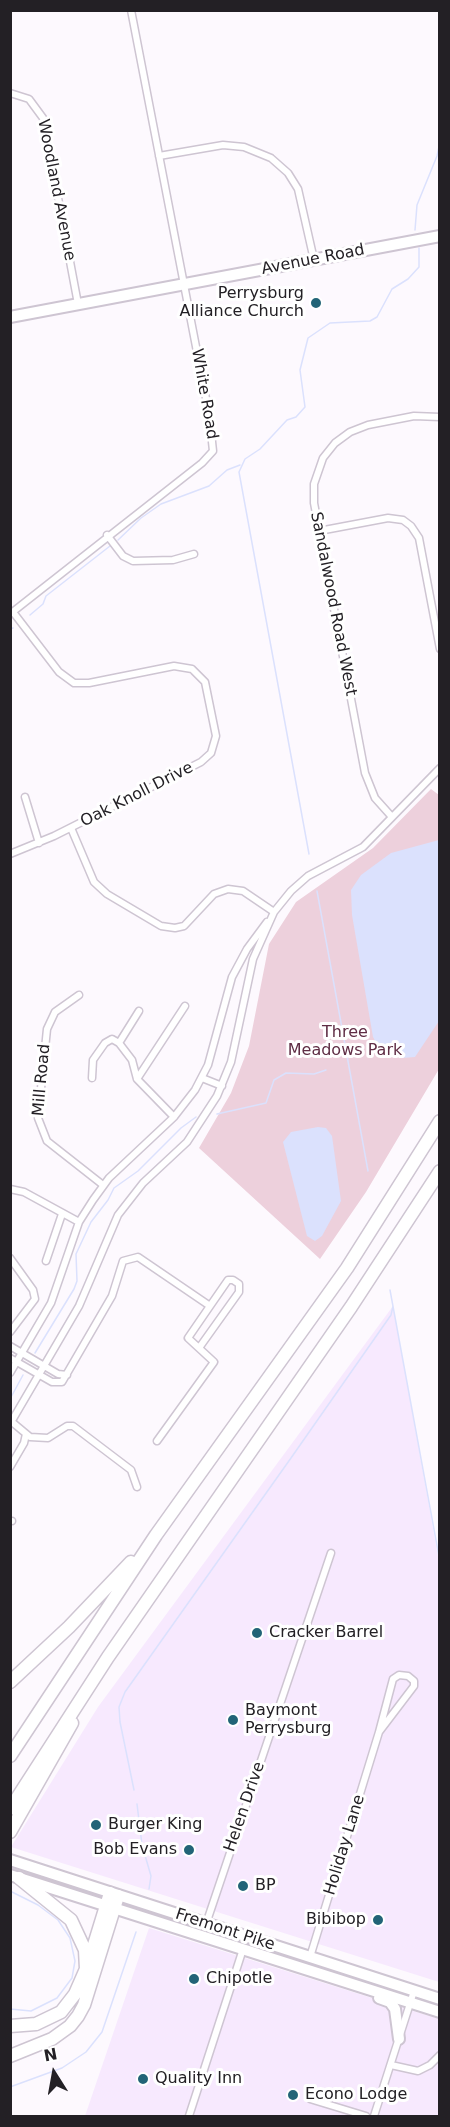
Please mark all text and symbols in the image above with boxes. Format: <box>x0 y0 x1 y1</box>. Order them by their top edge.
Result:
street label: Woodland Avenue <box>33 118 79 262</box>
street label: Avenue Road <box>260 241 366 279</box>
place label: Perrysburg Alliance Church <box>179 284 304 322</box>
marker: Perrysburg Alliance Church <box>309 296 323 310</box>
street label: White Road <box>187 347 221 441</box>
street label: Sandalwood Road West <box>306 510 360 698</box>
street label: Oak Knoll Drive <box>77 758 197 832</box>
park label: Three Meadows Park <box>288 1023 402 1061</box>
street label: Mill Road <box>29 1043 55 1117</box>
place label: Cracker Barrel <box>269 1623 383 1643</box>
marker: Cracker Barrel <box>250 1626 264 1640</box>
place label: Baymont Perrysburg <box>245 1701 331 1739</box>
marker: Baymont Perrysburg <box>226 1713 240 1727</box>
street label: Helen Drive <box>221 1759 269 1855</box>
street label: Holiday Lane <box>321 1792 369 1898</box>
place label: Burger King <box>108 1815 202 1835</box>
marker: Burger King <box>89 1818 103 1832</box>
place label: Bob Evans <box>93 1840 177 1860</box>
marker: Bob Evans <box>182 1843 196 1857</box>
place label: BP <box>255 1876 276 1896</box>
marker: BP <box>236 1879 250 1893</box>
street label: Fremont Pike <box>173 1905 277 1955</box>
place label: Bibibop <box>306 1910 366 1930</box>
marker: Bibibop <box>371 1913 385 1927</box>
place label: Chipotle <box>206 1969 272 1989</box>
marker: Chipotle <box>187 1972 201 1986</box>
north arrow <box>24 2043 84 2103</box>
text: N <box>42 2044 59 2065</box>
place label: Quality Inn <box>155 2069 242 2089</box>
marker: Quality Inn <box>136 2072 150 2086</box>
place label: Econo Lodge <box>305 2085 407 2105</box>
marker: Econo Lodge <box>286 2088 300 2102</box>

